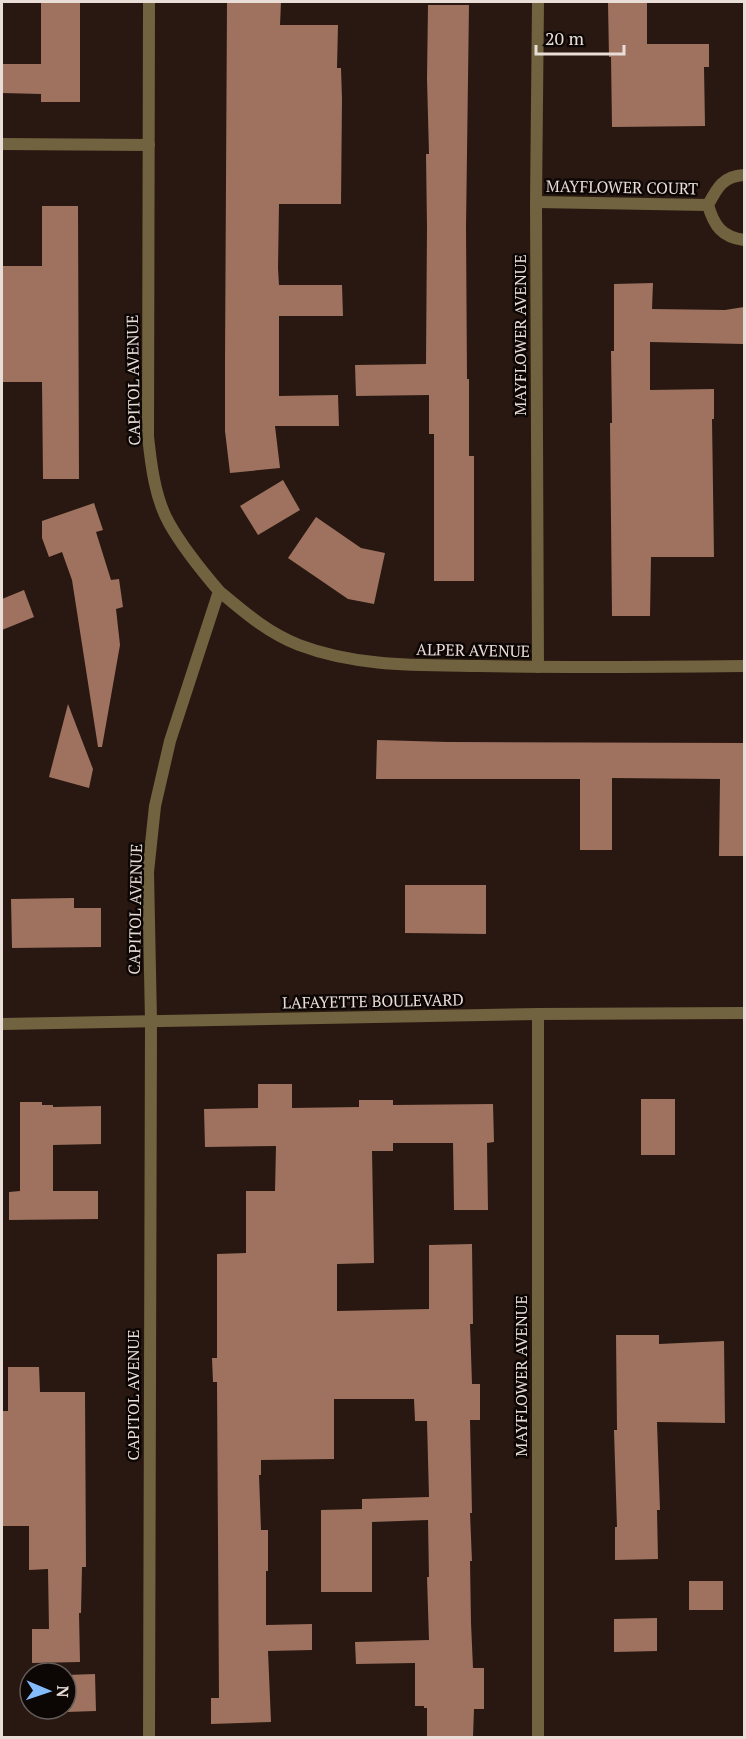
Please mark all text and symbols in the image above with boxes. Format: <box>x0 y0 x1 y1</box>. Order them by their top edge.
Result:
scale bar <box>536 18 624 56</box>
text: 20 m <box>545 26 585 50</box>
street label: MAYFLOWER COURT <box>546 175 698 199</box>
street label: MAYFLOWER AVENUE <box>509 254 531 416</box>
street label: CAPITOL AVENUE <box>121 314 145 446</box>
street label: ALPER AVENUE <box>416 638 530 662</box>
street label: CAPITOL AVENUE <box>123 843 147 975</box>
street label: LAFAYETTE BOULEVARD <box>282 988 464 1014</box>
street label: MAYFLOWER AVENUE <box>510 1295 532 1457</box>
street label: CAPITOL AVENUE <box>122 1329 144 1461</box>
north arrow <box>18 1661 78 1721</box>
text: N <box>52 1685 74 1698</box>

